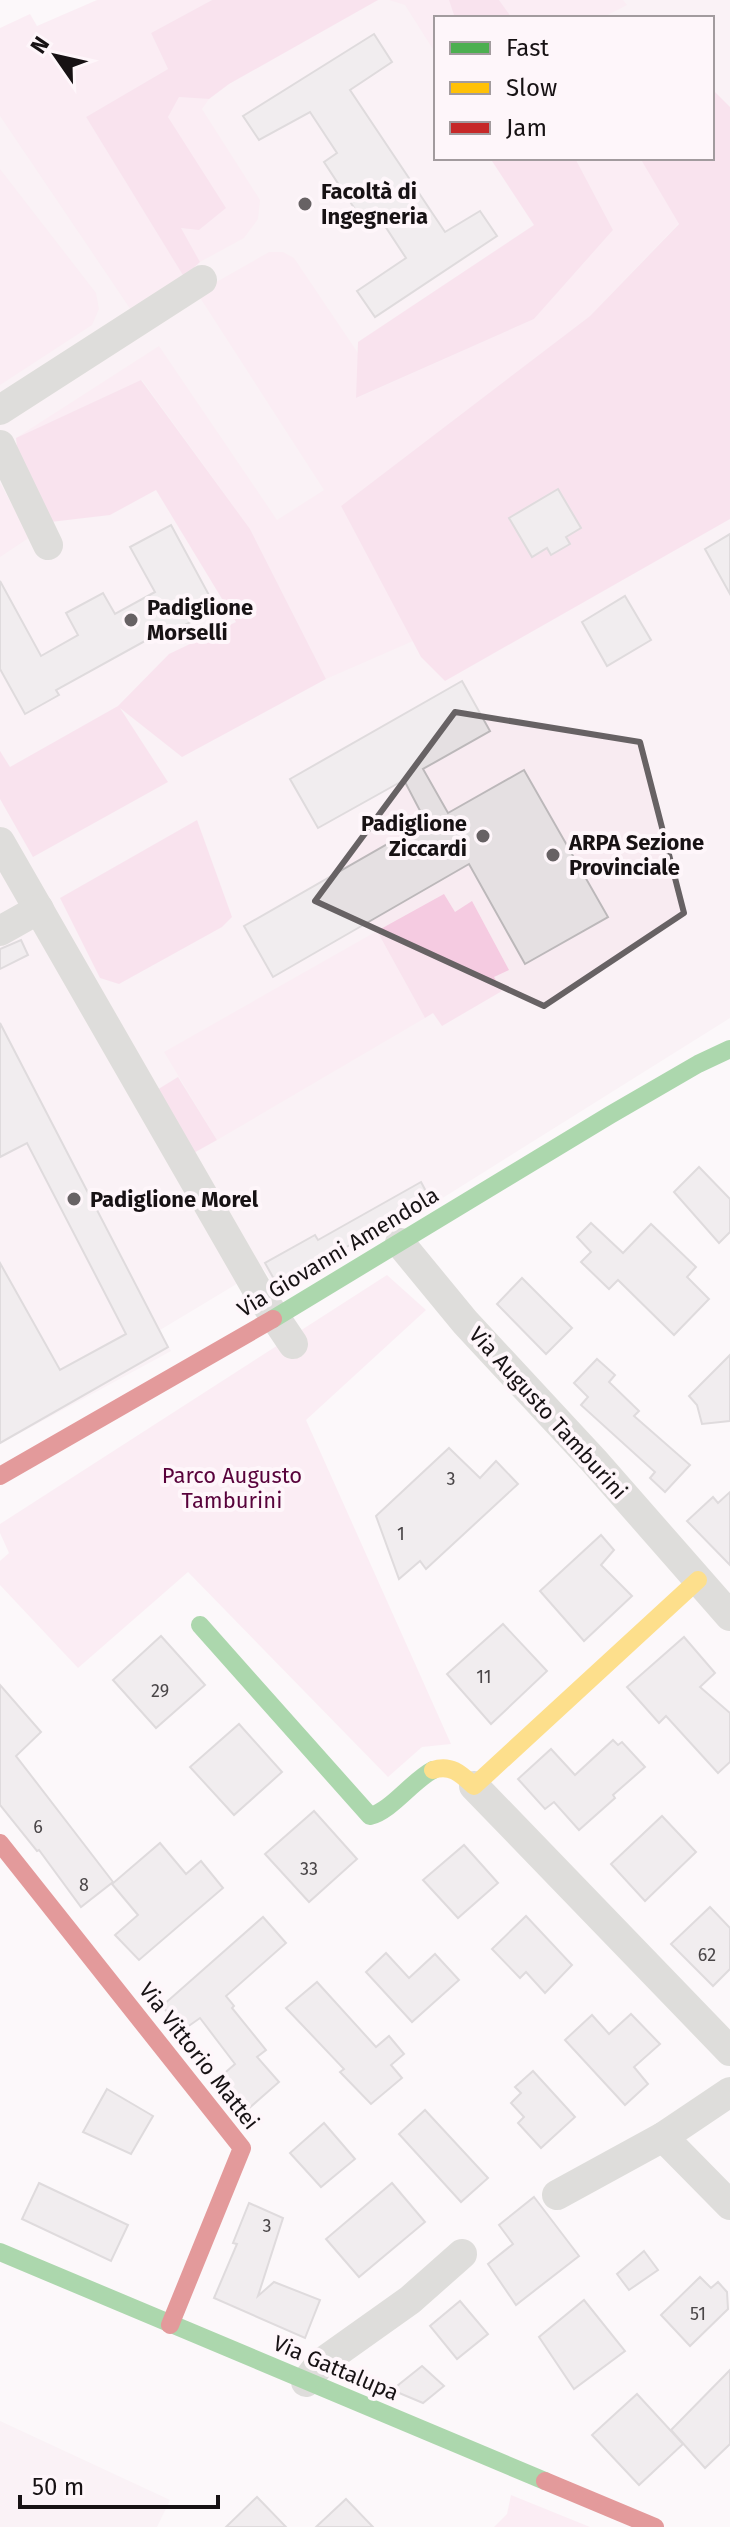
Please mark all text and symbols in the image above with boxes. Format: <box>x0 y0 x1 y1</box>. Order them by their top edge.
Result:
north arrow <box>16 16 96 96</box>
legend <box>434 16 714 160</box>
text: N <box>25 31 55 59</box>
text: Fast <box>506 34 549 62</box>
text: Slow <box>506 74 557 102</box>
text: Jam <box>506 114 547 142</box>
place label: Facoltà di Ingegneria <box>321 178 428 230</box>
marker: Facoltà di Ingegneria <box>296 195 314 213</box>
place label: Padiglione Morselli <box>147 594 253 646</box>
marker: Padiglione Morselli <box>122 611 140 629</box>
place label: Padiglione Ziccardi <box>361 810 467 862</box>
marker: Padiglione Ziccardi <box>474 827 492 845</box>
place label: ARPA Sezione Provinciale <box>568 829 704 881</box>
marker: ARPA Sezione Provinciale <box>544 846 562 864</box>
street label: Via Giovanni Amendola <box>232 1181 444 1323</box>
place label: Padiglione Morel <box>90 1186 259 1213</box>
marker: Padiglione Morel <box>65 1190 83 1208</box>
street label: Via Augusto Tamburini <box>463 1321 633 1505</box>
park label: Parco Augusto Tamburini <box>162 1462 302 1514</box>
house number: 3 <box>447 1468 455 1490</box>
house number: 1 <box>397 1523 405 1545</box>
house number: 11 <box>476 1666 492 1688</box>
house number: 29 <box>151 1680 169 1702</box>
house number: 6 <box>33 1816 43 1838</box>
house number: 33 <box>300 1858 318 1880</box>
house number: 8 <box>79 1874 89 1896</box>
house number: 62 <box>698 1944 716 1966</box>
street label: Via Vittorio Mattei <box>133 1977 265 2135</box>
house number: 3 <box>263 2215 271 2237</box>
house number: 51 <box>690 2303 706 2325</box>
street label: Via Gattalupa <box>269 2329 403 2407</box>
scale bar <box>20 2459 218 2509</box>
text: 50 m <box>32 2473 84 2501</box>

